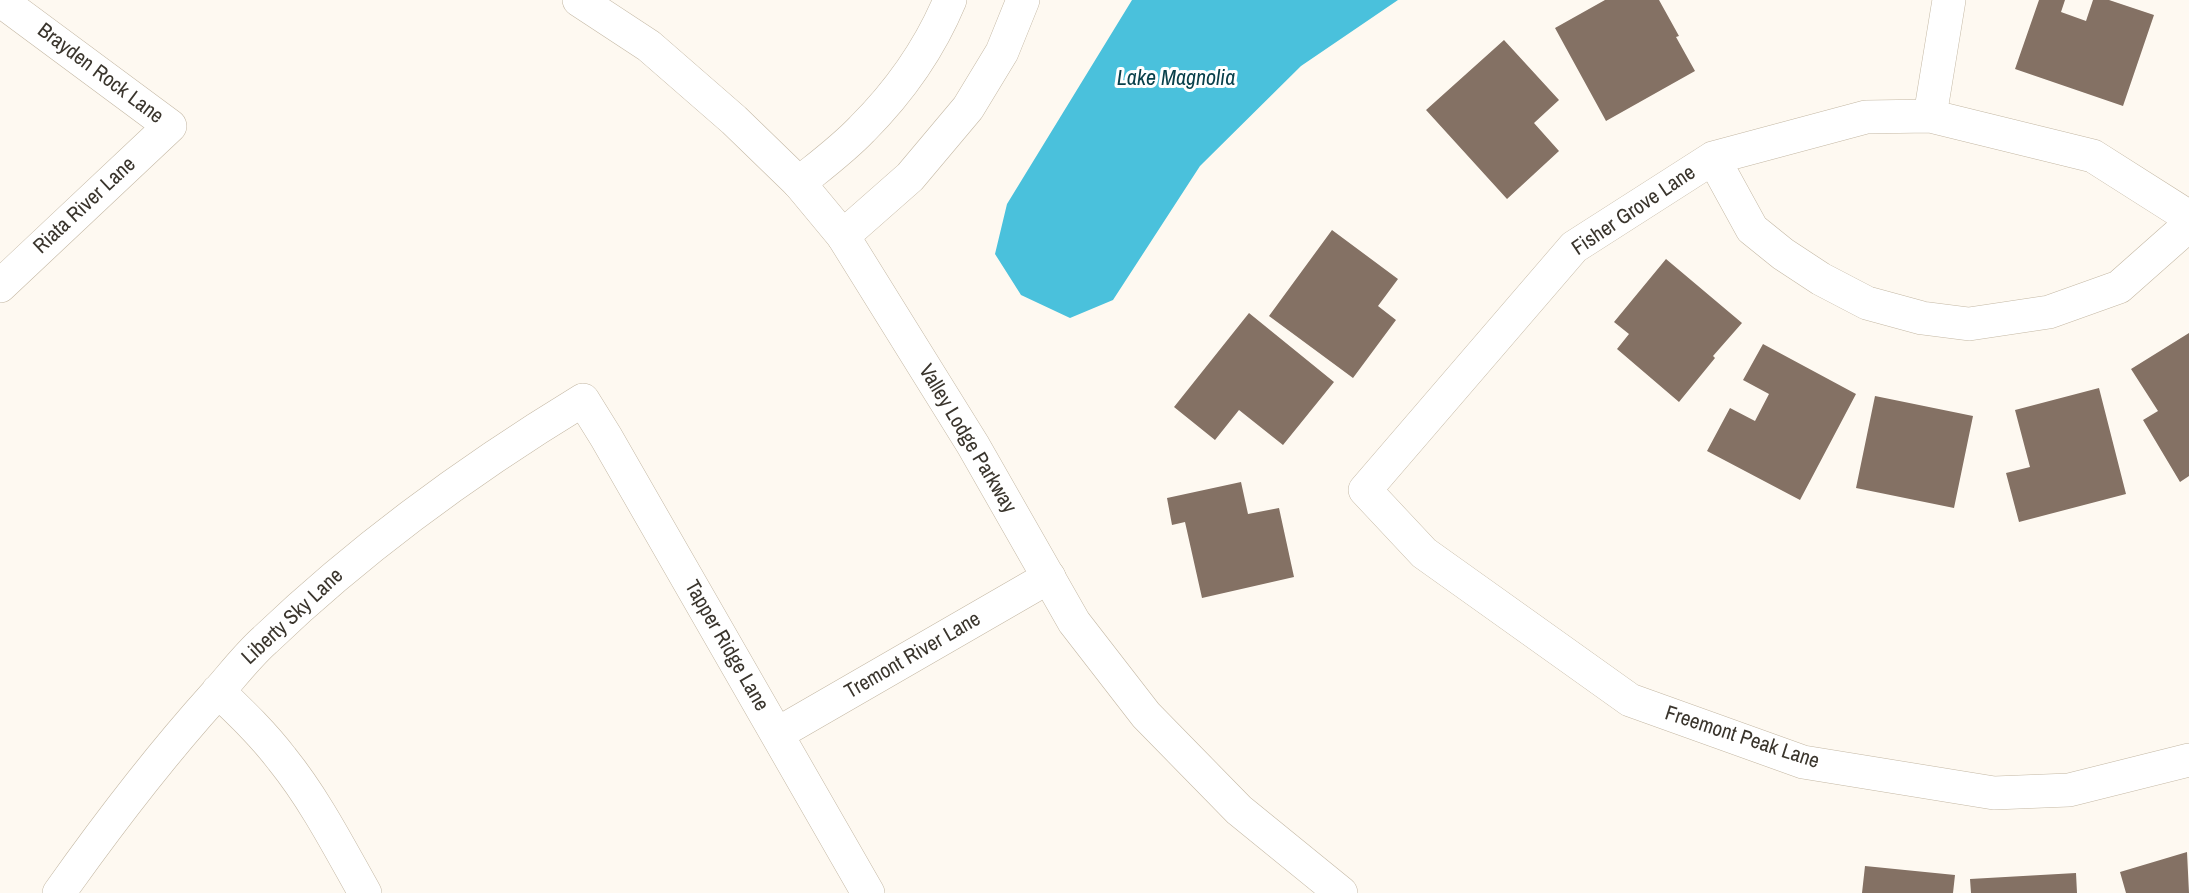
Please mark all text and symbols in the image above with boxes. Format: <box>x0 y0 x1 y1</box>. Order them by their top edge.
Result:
street label: Brayden Rock Lane <box>32 18 168 130</box>
water label: Lake Magnolia <box>1117 66 1235 92</box>
street label: Riata River Lane <box>29 152 141 260</box>
street label: Fisher Grove Lane <box>1567 160 1701 262</box>
street label: Valley Lodge Parkway <box>913 360 1021 518</box>
street label: Liberty Sky Lane <box>237 564 349 670</box>
street label: Tapper Ridge Lane <box>678 576 774 716</box>
street label: Tremont River Lane <box>841 607 985 705</box>
street label: Freemont Peak Lane <box>1662 701 1822 775</box>

